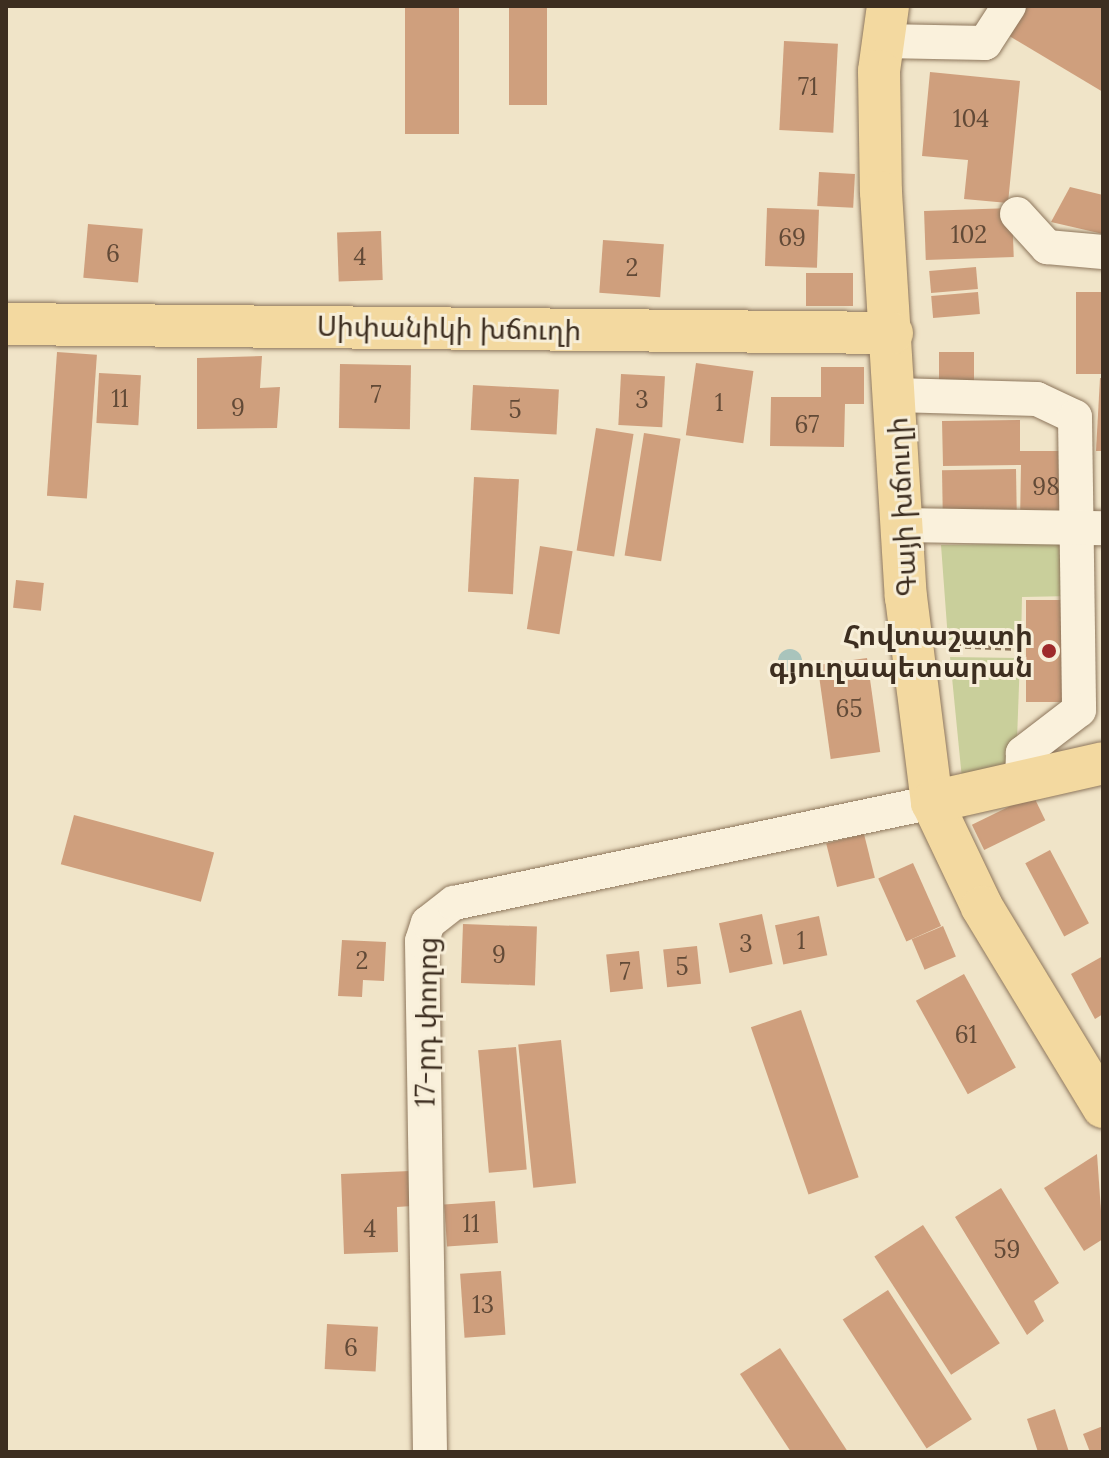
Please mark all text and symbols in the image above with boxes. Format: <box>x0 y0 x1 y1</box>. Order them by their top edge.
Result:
house number: 71 <box>798 73 818 101</box>
house number: 104 <box>953 105 989 133</box>
house number: 102 <box>951 221 987 249</box>
house number: 69 <box>778 224 806 252</box>
house number: 6 <box>106 240 120 268</box>
house number: 4 <box>353 243 367 271</box>
house number: 2 <box>626 254 638 282</box>
street label: Սիփանիկի խճուղի <box>316 309 582 347</box>
house number: 7 <box>370 381 382 409</box>
house number: 11 <box>111 385 129 413</box>
house number: 3 <box>635 386 649 414</box>
house number: 1 <box>715 389 723 417</box>
house number: 9 <box>231 394 245 422</box>
house number: 5 <box>508 396 522 424</box>
house number: 67 <box>795 411 819 439</box>
street label: Գայի խճուղի <box>881 416 923 598</box>
house number: 98 <box>1032 473 1060 501</box>
place label: Հովտաշատի գյուղապետարան <box>768 618 1033 684</box>
marker: Հովտաշատի գյուղապետարան <box>1040 642 1058 660</box>
house number: 65 <box>836 695 862 723</box>
house number: 1 <box>797 927 805 955</box>
house number: 3 <box>739 930 753 958</box>
street label: 17-րդ փողոց <box>408 936 444 1108</box>
house number: 9 <box>492 941 506 969</box>
house number: 2 <box>356 947 368 975</box>
house number: 5 <box>675 953 689 981</box>
house number: 7 <box>619 958 631 986</box>
house number: 61 <box>955 1021 977 1049</box>
house number: 11 <box>462 1210 480 1238</box>
house number: 4 <box>363 1215 377 1243</box>
house number: 59 <box>994 1236 1020 1264</box>
house number: 13 <box>472 1291 494 1319</box>
house number: 6 <box>344 1334 358 1362</box>

